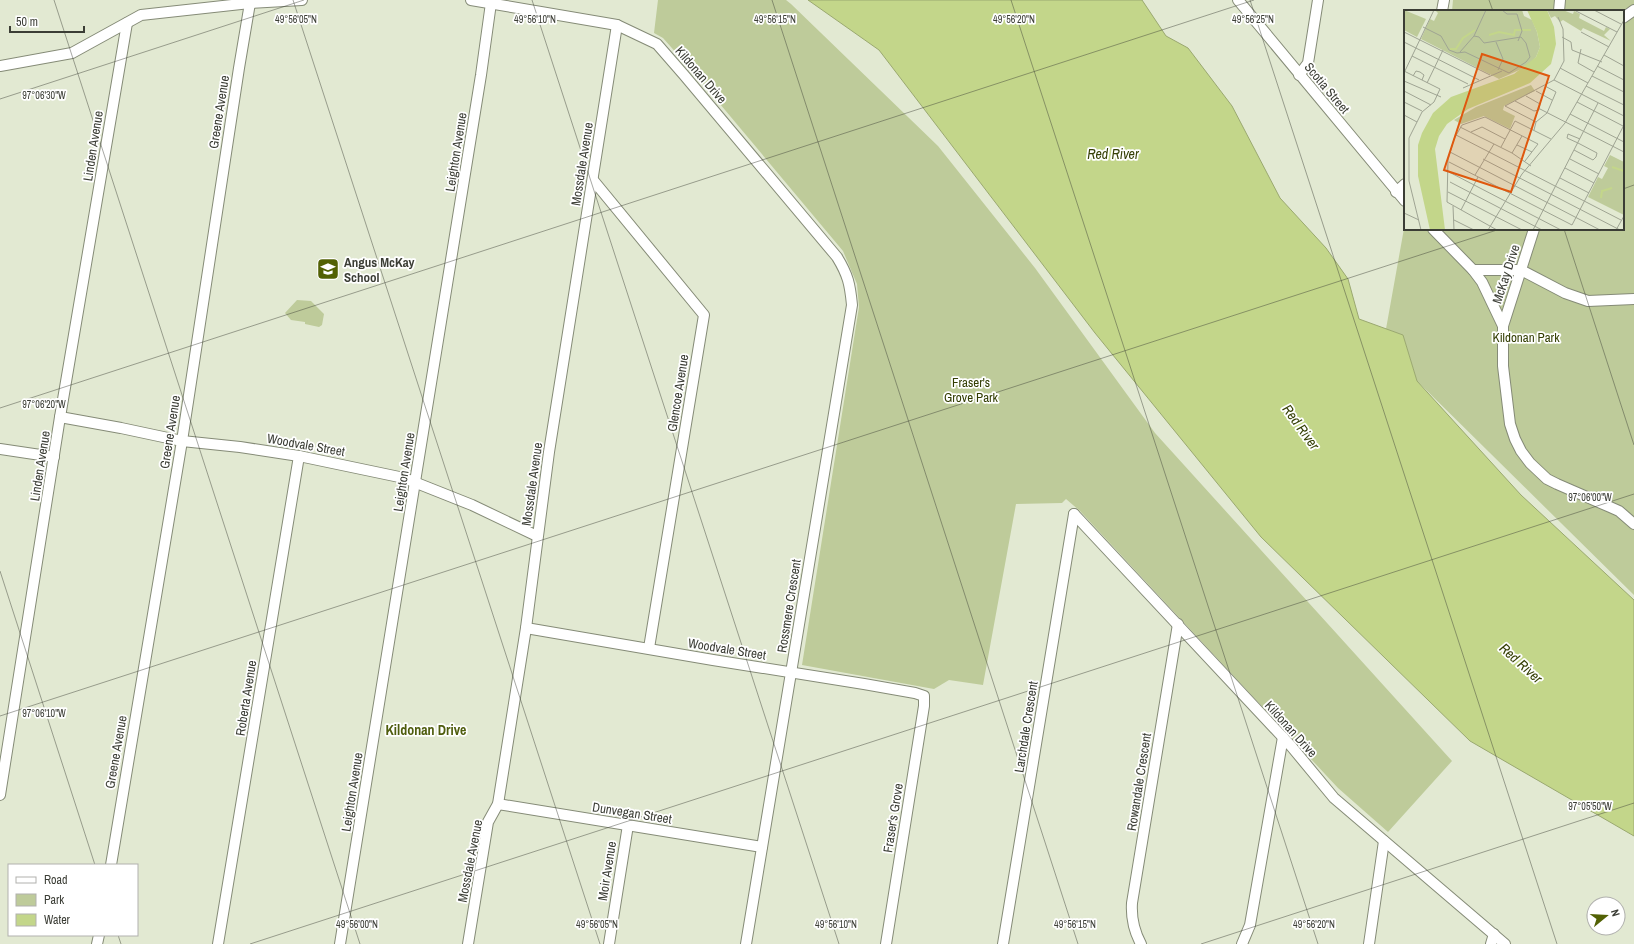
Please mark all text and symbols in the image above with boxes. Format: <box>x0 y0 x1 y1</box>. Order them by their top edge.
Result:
scale bar <box>10 8 84 34</box>
inset map <box>1404 10 1624 230</box>
text: 49°56'05"N <box>275 13 317 26</box>
text: 49°56'10"N <box>514 13 556 26</box>
text: 49°56'15"N <box>754 13 796 26</box>
text: 49°56'20"N <box>993 13 1035 26</box>
text: 49°56'25"N <box>1232 13 1274 26</box>
text: 50 m <box>16 14 38 30</box>
street label: Kildonan Drive <box>671 43 731 107</box>
street label: Scotia Street <box>1301 59 1353 117</box>
street label: Greene Avenue <box>205 74 233 150</box>
text: 97°06'30"W <box>22 89 66 102</box>
street label: Linden Avenue <box>79 110 107 182</box>
street label: Leighton Avenue <box>441 111 471 193</box>
street label: Mossdale Avenue <box>567 121 597 207</box>
water label: Red River <box>1087 145 1140 163</box>
street label: McKay Drive <box>1488 242 1524 306</box>
place label: Angus McKay School <box>344 254 415 286</box>
school or university icon: Angus McKay School <box>315 256 341 282</box>
park label: Kildonan Park <box>1493 329 1560 346</box>
street label: Glencoe Avenue <box>663 353 693 433</box>
park label: Fraser's Grove Park <box>944 374 999 406</box>
street label: Greene Avenue <box>156 394 184 470</box>
text: 97°06'20"W <box>22 398 66 411</box>
water label: Red River <box>1279 401 1324 454</box>
street label: Linden Avenue <box>26 430 54 502</box>
street label: Woodvale Street <box>266 430 346 460</box>
street label: Leighton Avenue <box>389 431 419 513</box>
street label: Mossdale Avenue <box>518 441 546 527</box>
text: 97°06'00"W <box>1568 491 1612 504</box>
street label: Rossmere Crescent <box>773 558 805 654</box>
street label: Woodvale Street <box>687 634 767 664</box>
water label: Red River <box>1496 639 1547 688</box>
street label: Roberta Avenue <box>232 659 260 737</box>
street label: Larchdale Crescent <box>1010 680 1042 774</box>
street label: Kildonan Drive <box>1261 697 1321 761</box>
text: 97°06'10"W <box>22 707 66 720</box>
street label: Greene Avenue <box>101 714 131 790</box>
district label: Kildonan Drive <box>385 721 467 739</box>
street label: Rowandale Crescent <box>1123 732 1155 832</box>
street label: Leighton Avenue <box>337 751 367 833</box>
street label: Fraser's Grove <box>879 782 907 854</box>
street label: Dunvegan Street <box>591 798 673 828</box>
text: 97°05'50"W <box>1568 800 1612 813</box>
street label: Mossdale Avenue <box>454 818 486 904</box>
street label: Moir Avenue <box>594 840 620 902</box>
legend <box>8 864 138 936</box>
text: Road <box>44 872 68 888</box>
text: Park <box>44 892 64 908</box>
north arrow <box>1586 896 1626 936</box>
text: N <box>1608 908 1623 918</box>
text: Water <box>44 912 71 928</box>
text: 49°56'00"N <box>336 918 378 931</box>
text: 49°56'05"N <box>576 918 618 931</box>
text: 49°56'10"N <box>815 918 857 931</box>
text: 49°56'15"N <box>1054 918 1096 931</box>
text: 49°56'20"N <box>1293 918 1335 931</box>

